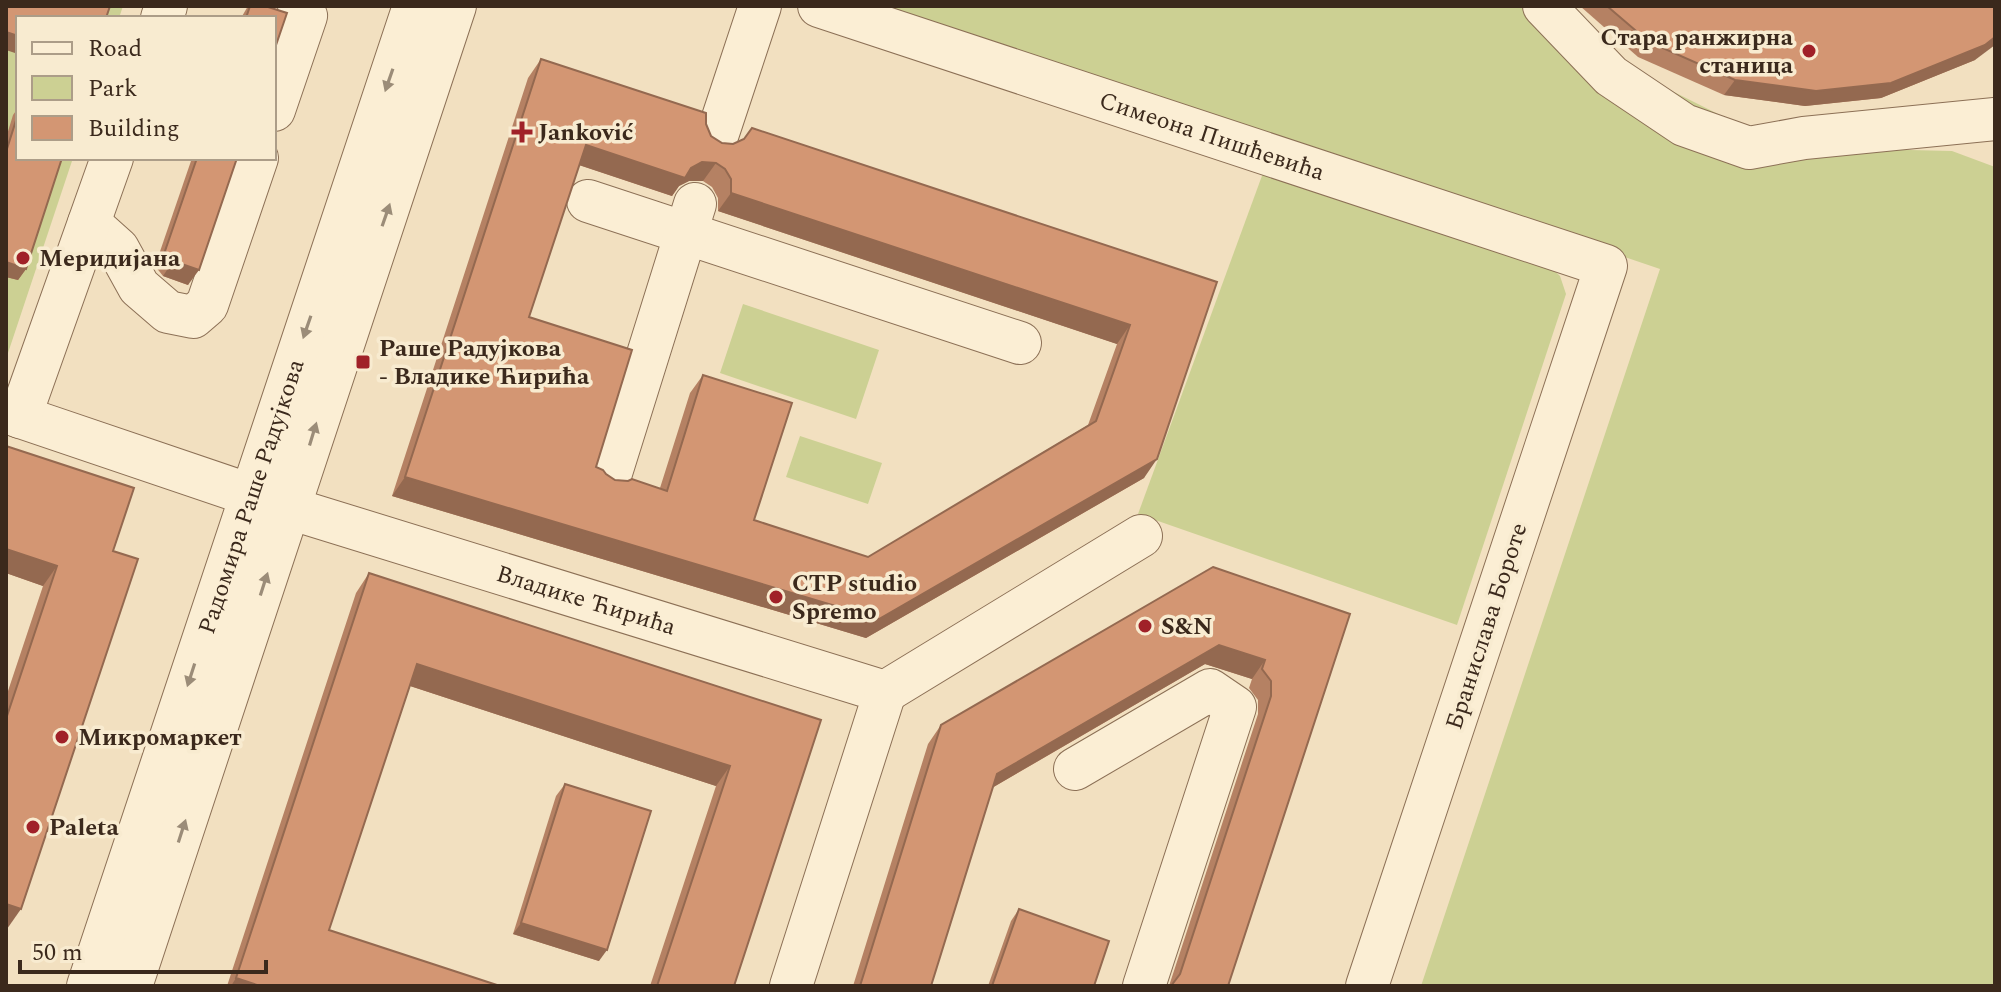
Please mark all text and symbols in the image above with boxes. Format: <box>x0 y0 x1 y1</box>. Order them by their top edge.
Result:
legend <box>16 16 276 160</box>
place label: Стара ранжирна станица <box>1600 20 1794 84</box>
text: Road <box>88 31 142 67</box>
marker: Стара ранжирна станица <box>1800 42 1818 60</box>
one-way arrow <box>383 68 395 92</box>
text: Park <box>88 71 138 107</box>
street label: Симеона Пишћевића <box>1094 83 1329 191</box>
text: Building <box>88 111 180 147</box>
place label: Janković <box>538 115 634 151</box>
marker: Janković <box>513 123 531 141</box>
one-way arrow <box>380 202 392 226</box>
place label: Меридијана <box>39 241 181 277</box>
marker: Меридијана <box>14 249 32 267</box>
one-way arrow <box>300 315 312 339</box>
place label: Раше Радујкова - Владике Ћирића <box>379 331 590 395</box>
marker: Раше Радујкова - Владике Ћирића <box>354 353 372 371</box>
street label: Радомира Раше Радујкова <box>189 354 314 639</box>
one-way arrow <box>307 422 320 446</box>
street label: Бранислава Бороте <box>1436 518 1537 734</box>
street label: Владике Ћирића <box>492 556 680 645</box>
place label: CTP studio Spremo <box>792 566 917 630</box>
one-way arrow <box>258 572 270 596</box>
marker: CTP studio Spremo <box>767 588 785 606</box>
place label: S&N <box>1161 609 1213 645</box>
marker: S&N <box>1136 617 1154 635</box>
one-way arrow <box>184 664 196 688</box>
place label: Микромаркет <box>78 720 242 756</box>
marker: Микромаркет <box>53 728 71 746</box>
place label: Paleta <box>49 810 119 846</box>
marker: Paleta <box>24 818 42 836</box>
one-way arrow <box>177 819 189 843</box>
scale bar <box>20 924 266 974</box>
text: 50 m <box>32 935 83 971</box>

